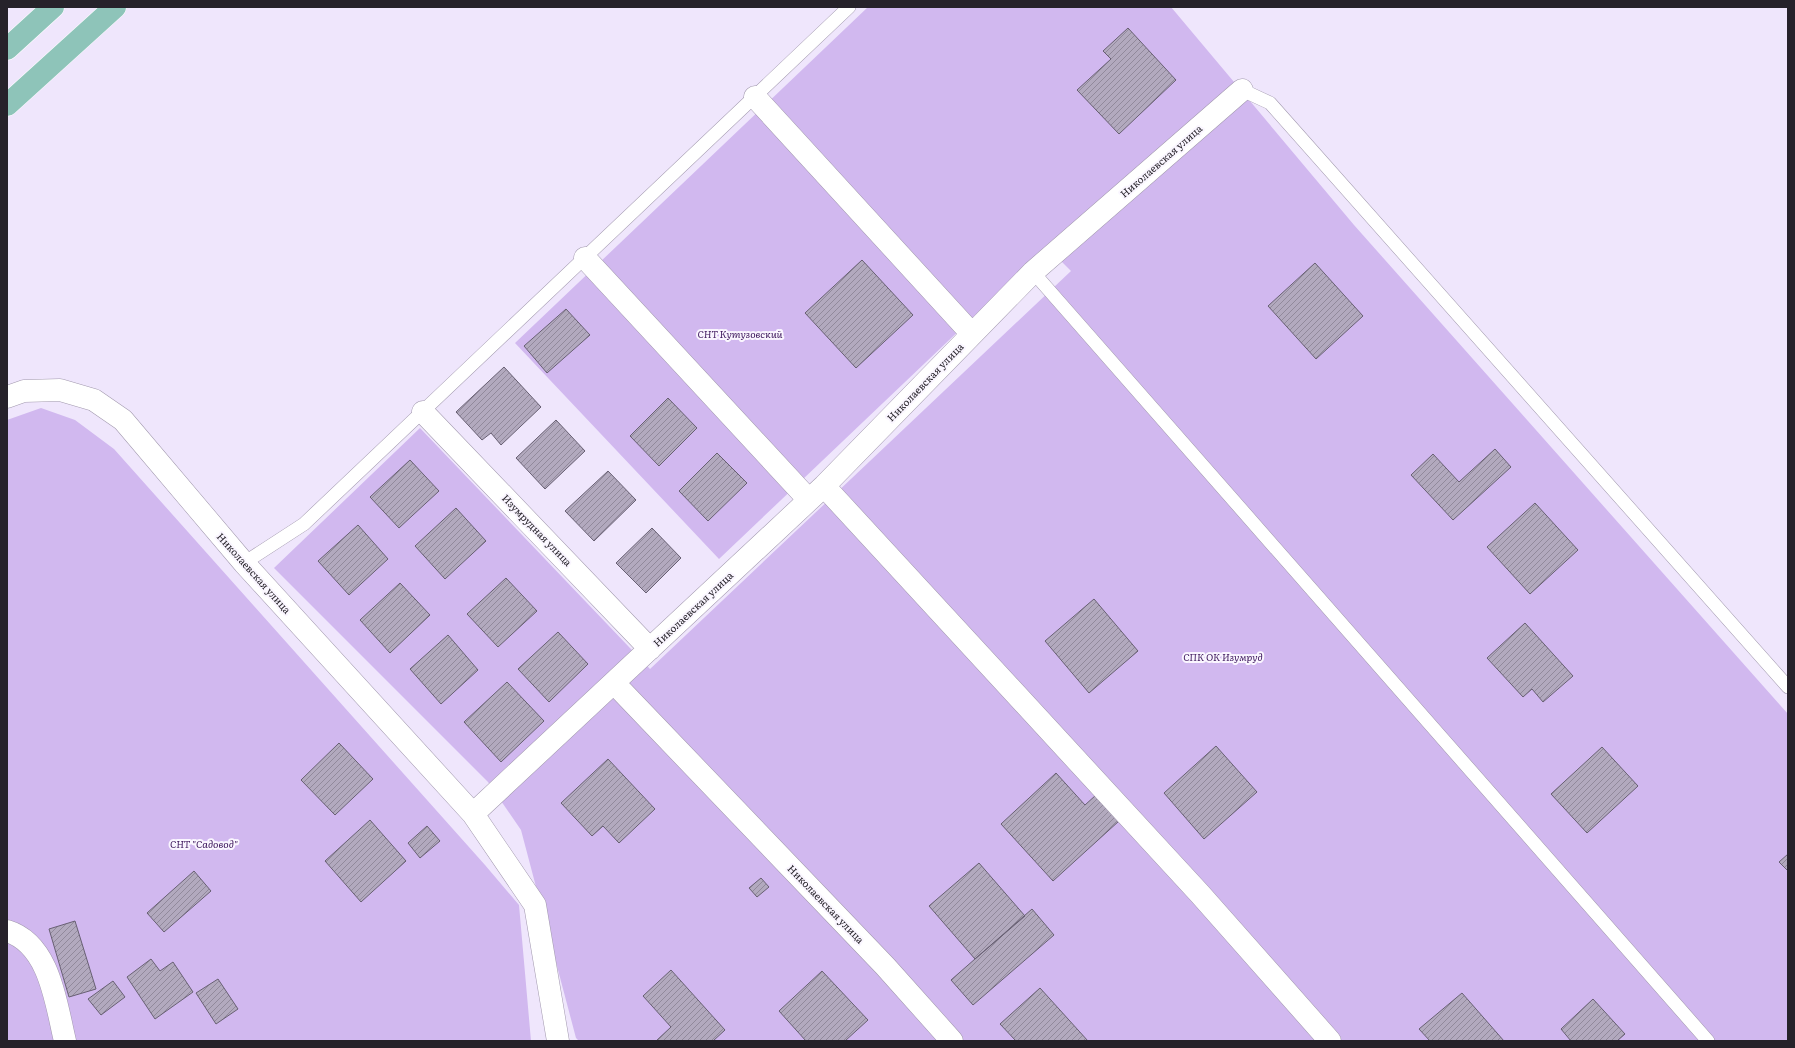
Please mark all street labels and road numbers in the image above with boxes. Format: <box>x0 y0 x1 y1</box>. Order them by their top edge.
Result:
street label: Николаевская улица <box>1116 120 1205 201</box>
street label: Николаевская улица <box>883 338 967 424</box>
street label: Изумрудная улица <box>499 490 576 569</box>
street label: Николаевская улица <box>214 529 295 617</box>
street label: Николаевская улица <box>649 567 736 650</box>
street label: Николаевская улица <box>785 861 868 947</box>

